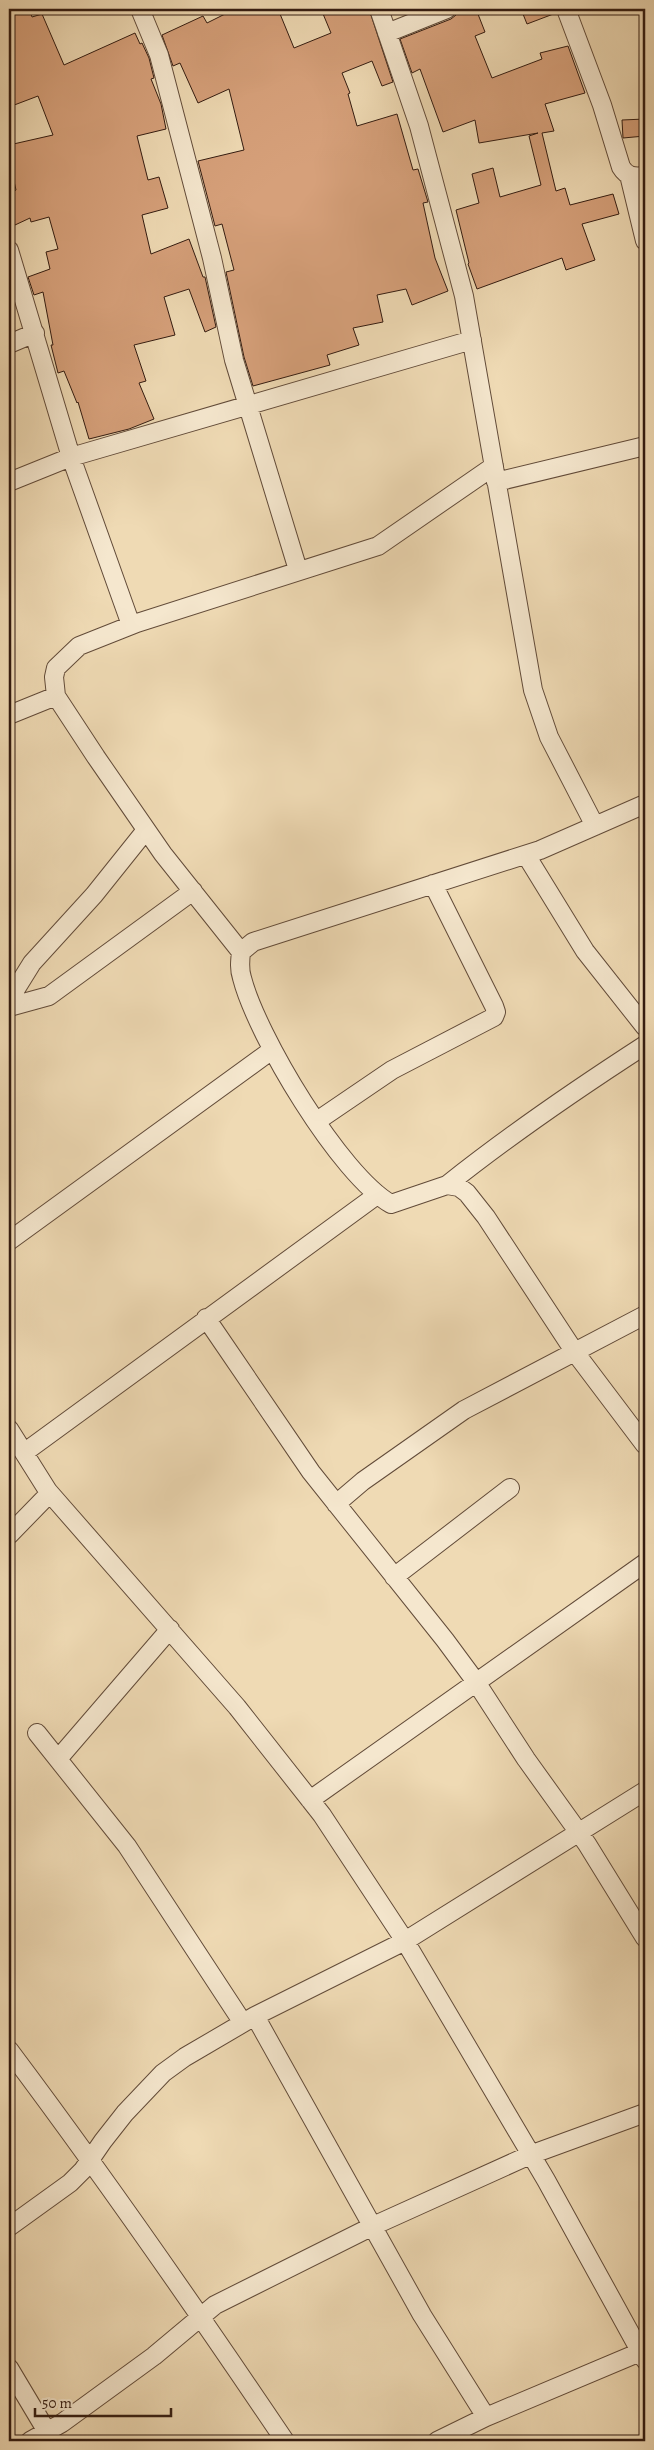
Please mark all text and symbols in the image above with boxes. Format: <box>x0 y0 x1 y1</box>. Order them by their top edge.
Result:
scale bar <box>35 2385 171 2417</box>
text: 50 m <box>42 2393 72 2413</box>

